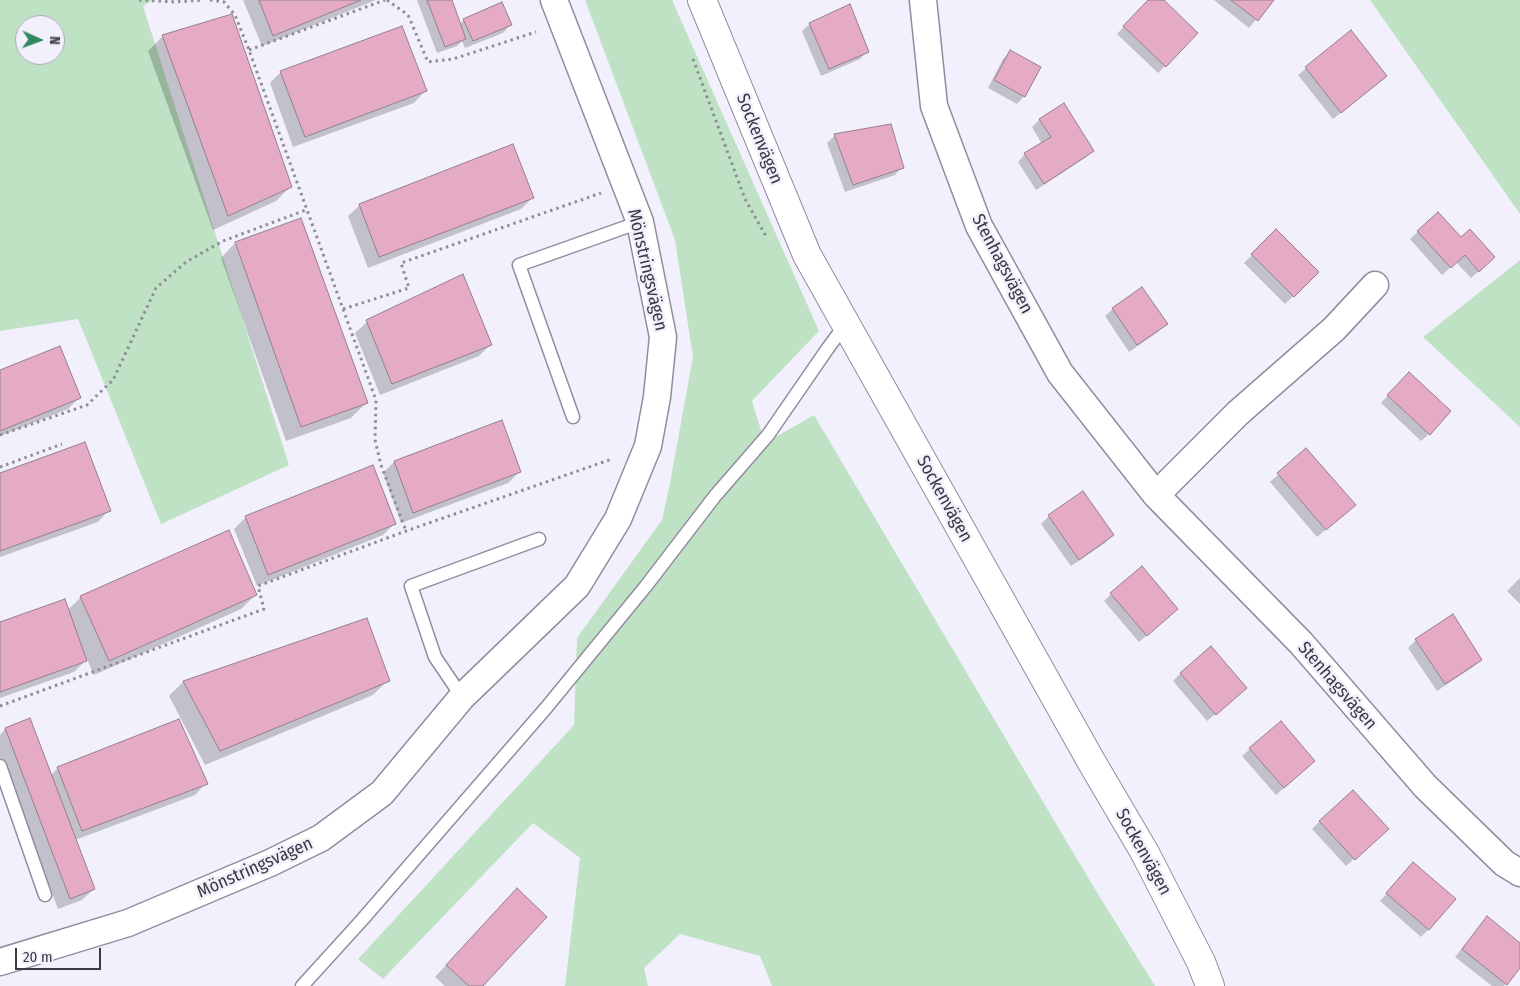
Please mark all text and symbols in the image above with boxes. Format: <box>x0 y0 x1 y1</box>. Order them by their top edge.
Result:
north arrow <box>15 15 65 65</box>
text: N <box>46 36 63 45</box>
street label: Sockenvägen <box>731 91 787 187</box>
street label: Mönstringsvägen <box>622 207 672 333</box>
street label: Stenhagsvägen <box>967 210 1037 318</box>
street label: Sockenvägen <box>911 452 977 546</box>
street label: Stenhagsvägen <box>1293 637 1381 735</box>
street label: Sockenvägen <box>1110 805 1176 899</box>
street label: Mönstringsvägen <box>194 833 316 903</box>
scale bar <box>18 938 104 970</box>
text: 20 m <box>23 948 53 966</box>

